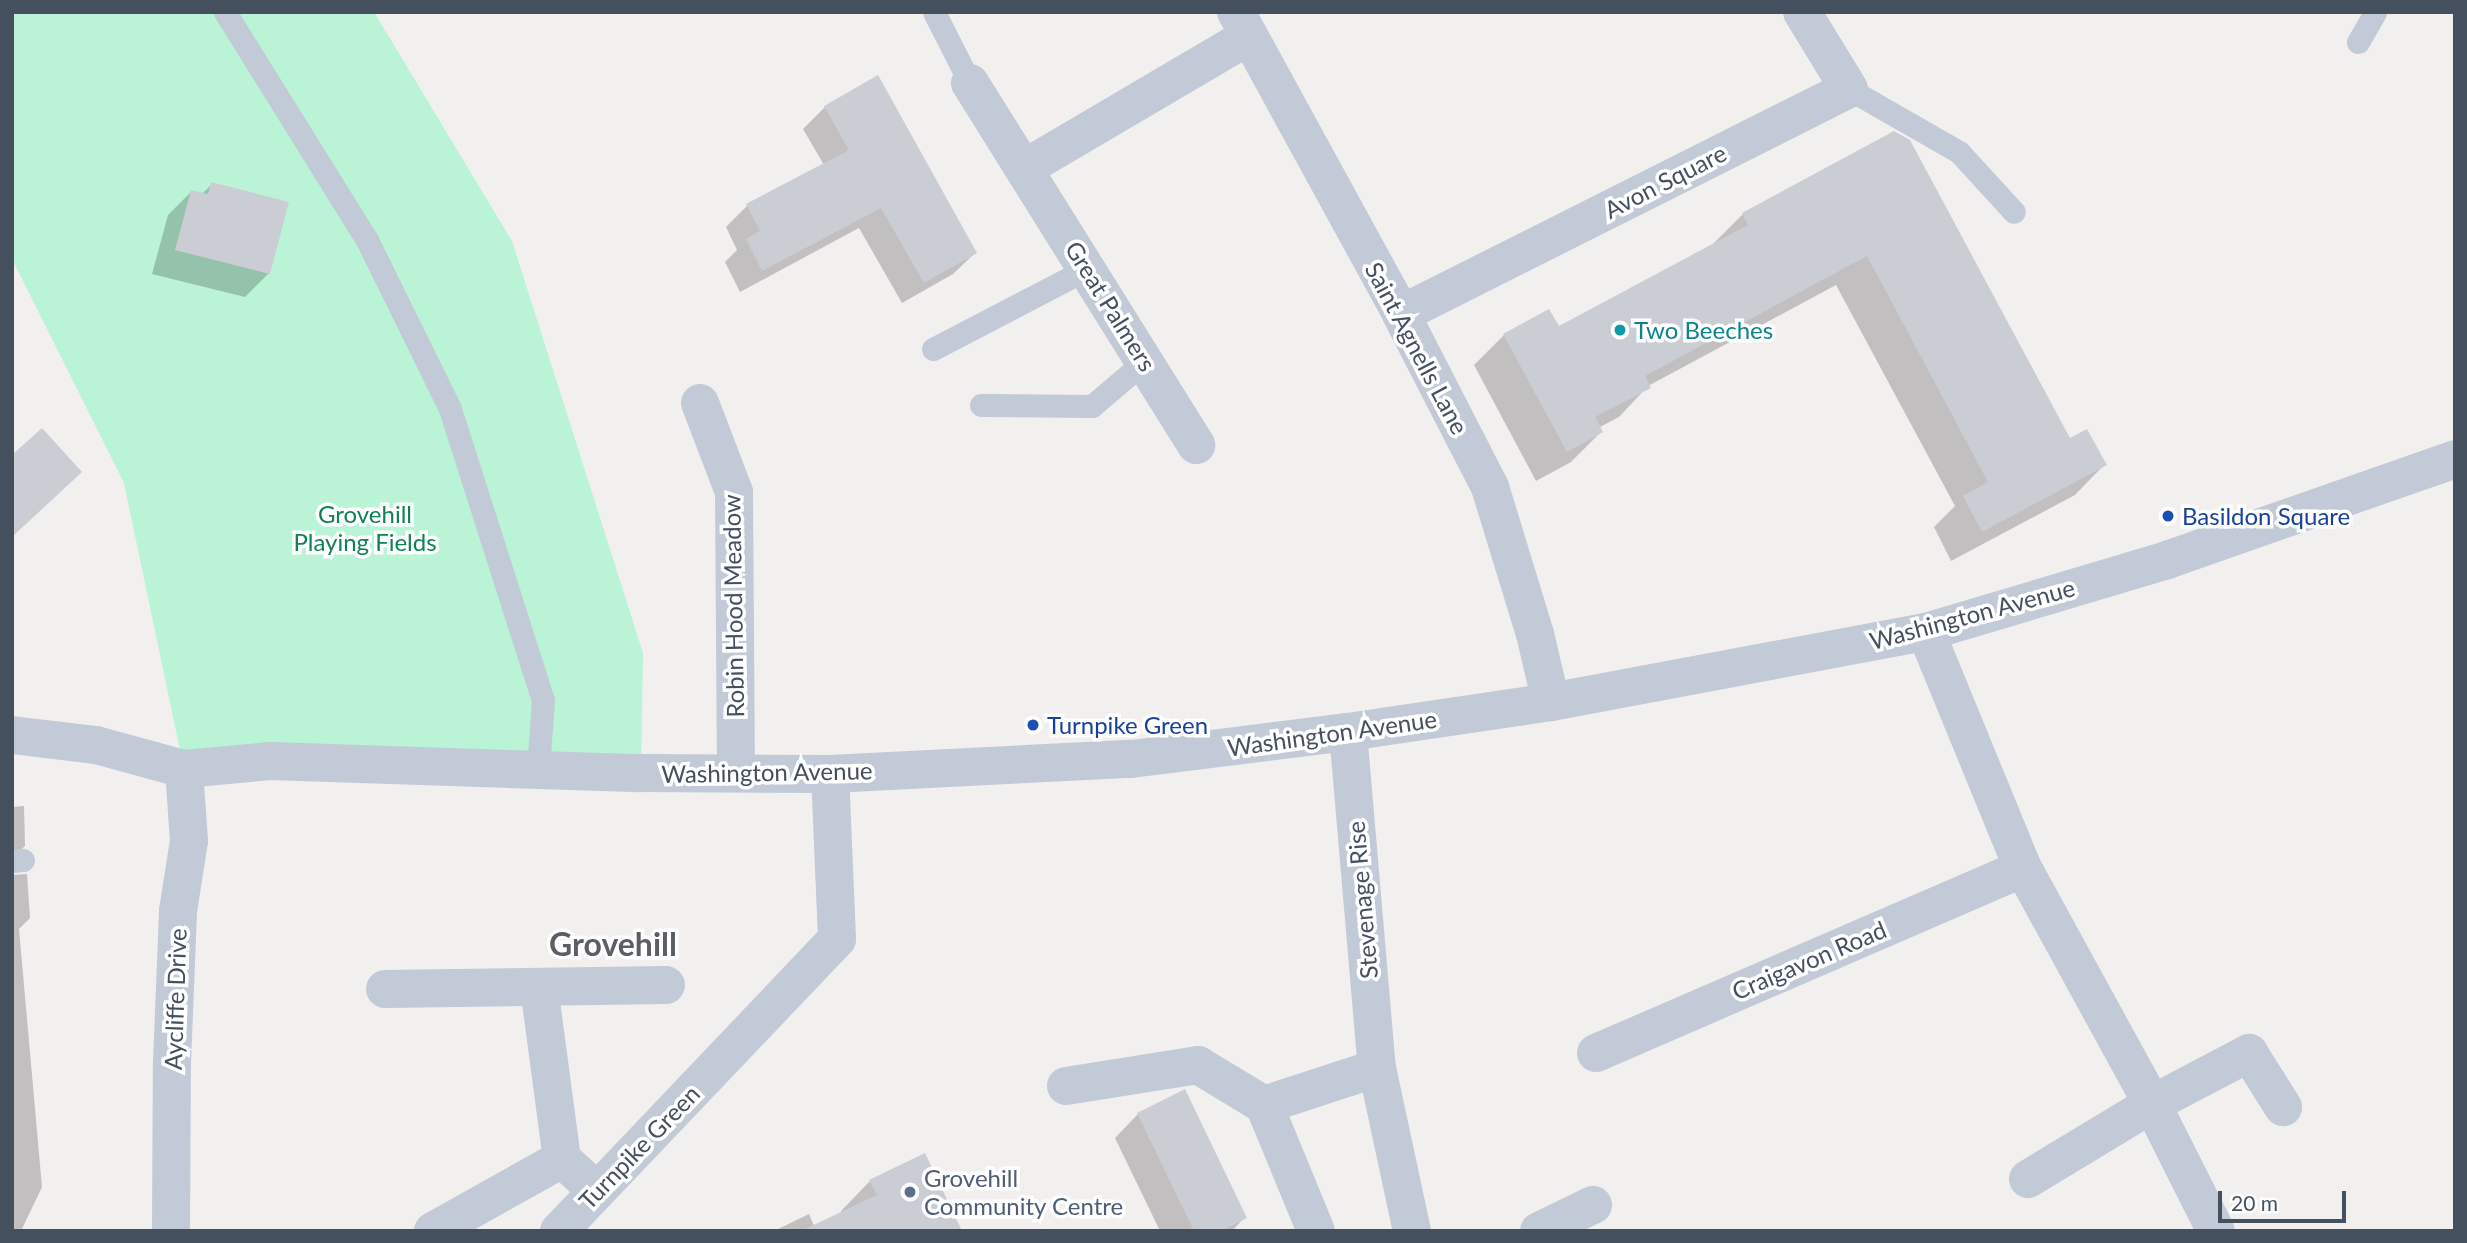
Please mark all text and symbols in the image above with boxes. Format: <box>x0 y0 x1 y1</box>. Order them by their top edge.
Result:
street label: Avon Square <box>1599 138 1731 224</box>
street label: Great Palmers <box>1060 236 1162 376</box>
street label: Saint Agnells Lane <box>1359 257 1475 439</box>
place label: Two Beeches <box>1634 316 1773 344</box>
marker: Two Beeches <box>1612 322 1628 338</box>
street label: Robin Hood Meadow <box>717 494 749 718</box>
park label: Grovehill Playing Fields <box>293 500 437 556</box>
place label: Basildon Square <box>2182 502 2350 530</box>
marker: Basildon Square <box>2160 508 2176 524</box>
street label: Washington Avenue <box>1866 573 2078 655</box>
street label: Washington Avenue <box>1225 704 1439 762</box>
place label: Turnpike Green <box>1047 711 1208 739</box>
marker: Turnpike Green <box>1025 717 1041 733</box>
street label: Washington Avenue <box>661 756 873 788</box>
street label: Stevenage Rise <box>1341 820 1383 980</box>
street label: Craigavon Road <box>1728 915 1890 1005</box>
district label: Grovehill <box>549 925 677 963</box>
street label: Aycliffe Drive <box>158 928 192 1070</box>
street label: Turnpike Green <box>573 1079 705 1215</box>
place label: Grovehill Community Centre <box>924 1164 1124 1220</box>
scale bar <box>2222 1176 2350 1220</box>
marker: Grovehill Community Centre <box>902 1184 918 1200</box>
text: 20 m <box>2231 1190 2278 1215</box>

